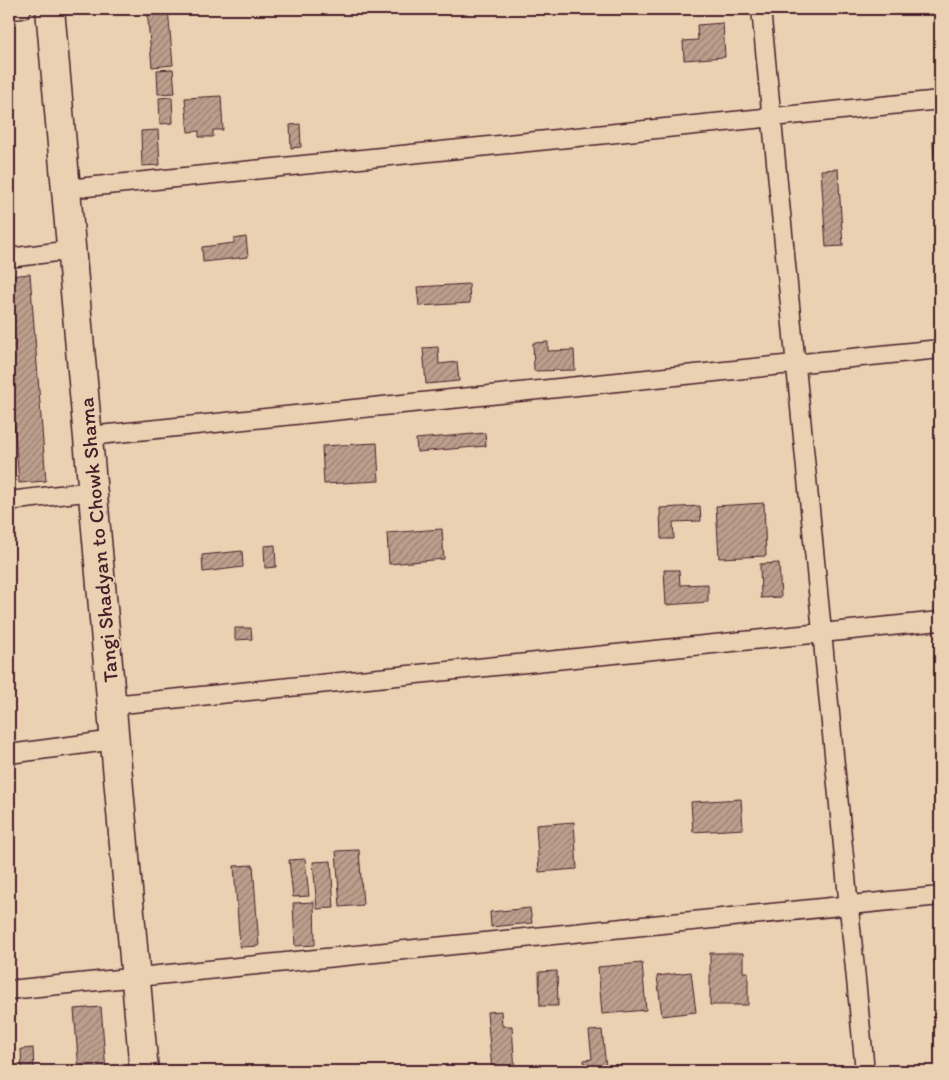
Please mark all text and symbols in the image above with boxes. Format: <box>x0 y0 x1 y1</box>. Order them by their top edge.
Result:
street label: Tangi Shadyan to Chowk Shama <box>73 397 123 683</box>

